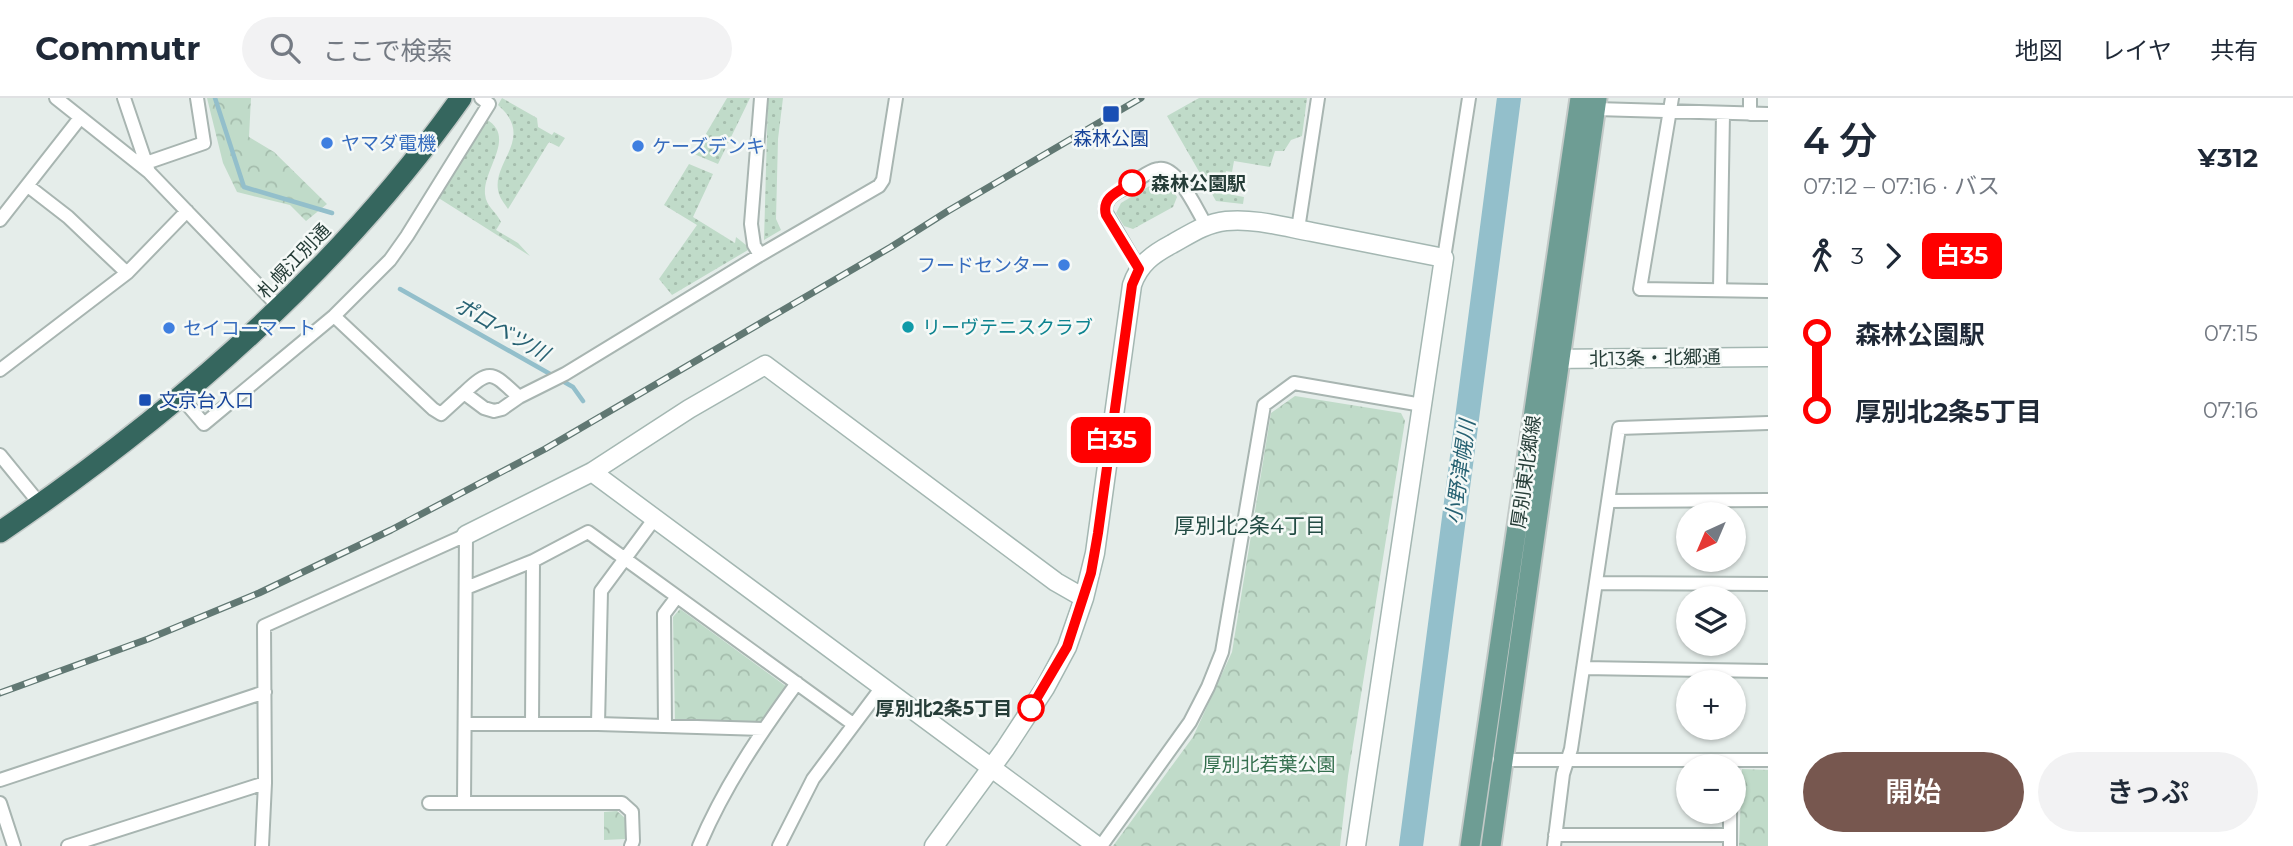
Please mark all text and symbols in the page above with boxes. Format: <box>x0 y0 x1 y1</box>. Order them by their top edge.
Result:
search box <box>242 17 732 80</box>
text: Commutr <box>35 28 200 68</box>
icon: search <box>266 29 304 67</box>
text: ここで検索 <box>322 35 452 67</box>
text: 地図 <box>2015 36 2063 65</box>
text: レイヤ <box>2101 36 2172 65</box>
text: 共有 <box>2210 36 2258 65</box>
marker: 森林公園 <box>1101 104 1121 124</box>
text: 4 分 <box>1803 117 1877 164</box>
place label: 森林公園 <box>1073 127 1149 150</box>
place label: ヤマダ電機 <box>341 132 436 155</box>
marker: ヤマダ電機 <box>319 135 335 151</box>
place label: ケーズデンキ <box>652 135 765 158</box>
marker: ケーズデンキ <box>630 138 646 154</box>
text: ¥312 <box>2198 142 2258 174</box>
marker: 森林公園駅 <box>1119 170 1145 196</box>
place label: 森林公園駅 <box>1151 172 1246 195</box>
text: 07:12 – 07:16 · バス <box>1803 172 2000 200</box>
street label: 札幌江別通 <box>253 219 335 303</box>
icon: walk <box>1803 237 1841 275</box>
icon: forward <box>1874 237 1912 275</box>
text: 白35 <box>1936 241 1988 270</box>
text: 3 <box>1851 242 1864 270</box>
place label: フードセンター <box>917 254 1050 277</box>
marker: フードセンター <box>1056 257 1072 273</box>
water label: ポロベツ川 <box>450 292 555 367</box>
place label: リーヴテニスクラブ <box>922 316 1093 339</box>
place label: セイコーマート <box>183 317 316 340</box>
marker: リーヴテニスクラブ <box>900 319 916 335</box>
text: 森林公園駅 <box>1855 319 1985 351</box>
text: 07:15 <box>2204 319 2258 347</box>
marker: セイコーマート <box>161 320 177 336</box>
street label: 北13条・北郷通 <box>1589 345 1721 371</box>
place label: 文京台入口 <box>159 389 254 412</box>
marker: 文京台入口 <box>137 392 153 408</box>
text: 厚別北2条5丁目 <box>1855 396 2042 428</box>
text: 07:16 <box>2203 396 2258 424</box>
street label: 厚別東北郷線 <box>1507 414 1545 530</box>
water label: 小野津幌川 <box>1440 416 1480 526</box>
line badge: 白35 <box>1071 417 1151 463</box>
text: 白35 <box>1085 425 1137 454</box>
north arrow <box>1676 502 1746 572</box>
map controls <box>1676 502 1746 824</box>
district label: 厚別北2条4丁目 <box>1174 513 1326 538</box>
button: layers <box>1676 586 1746 656</box>
button: + <box>1676 670 1746 740</box>
marker: 厚別北2条5丁目 <box>1018 695 1044 721</box>
place label: 厚別北2条5丁目 <box>875 697 1012 720</box>
button: 開始 <box>1803 752 2024 832</box>
button: きっぷ <box>2038 752 2258 832</box>
park label: 厚別北若葉公園 <box>1202 753 1336 776</box>
button: − <box>1676 754 1746 824</box>

